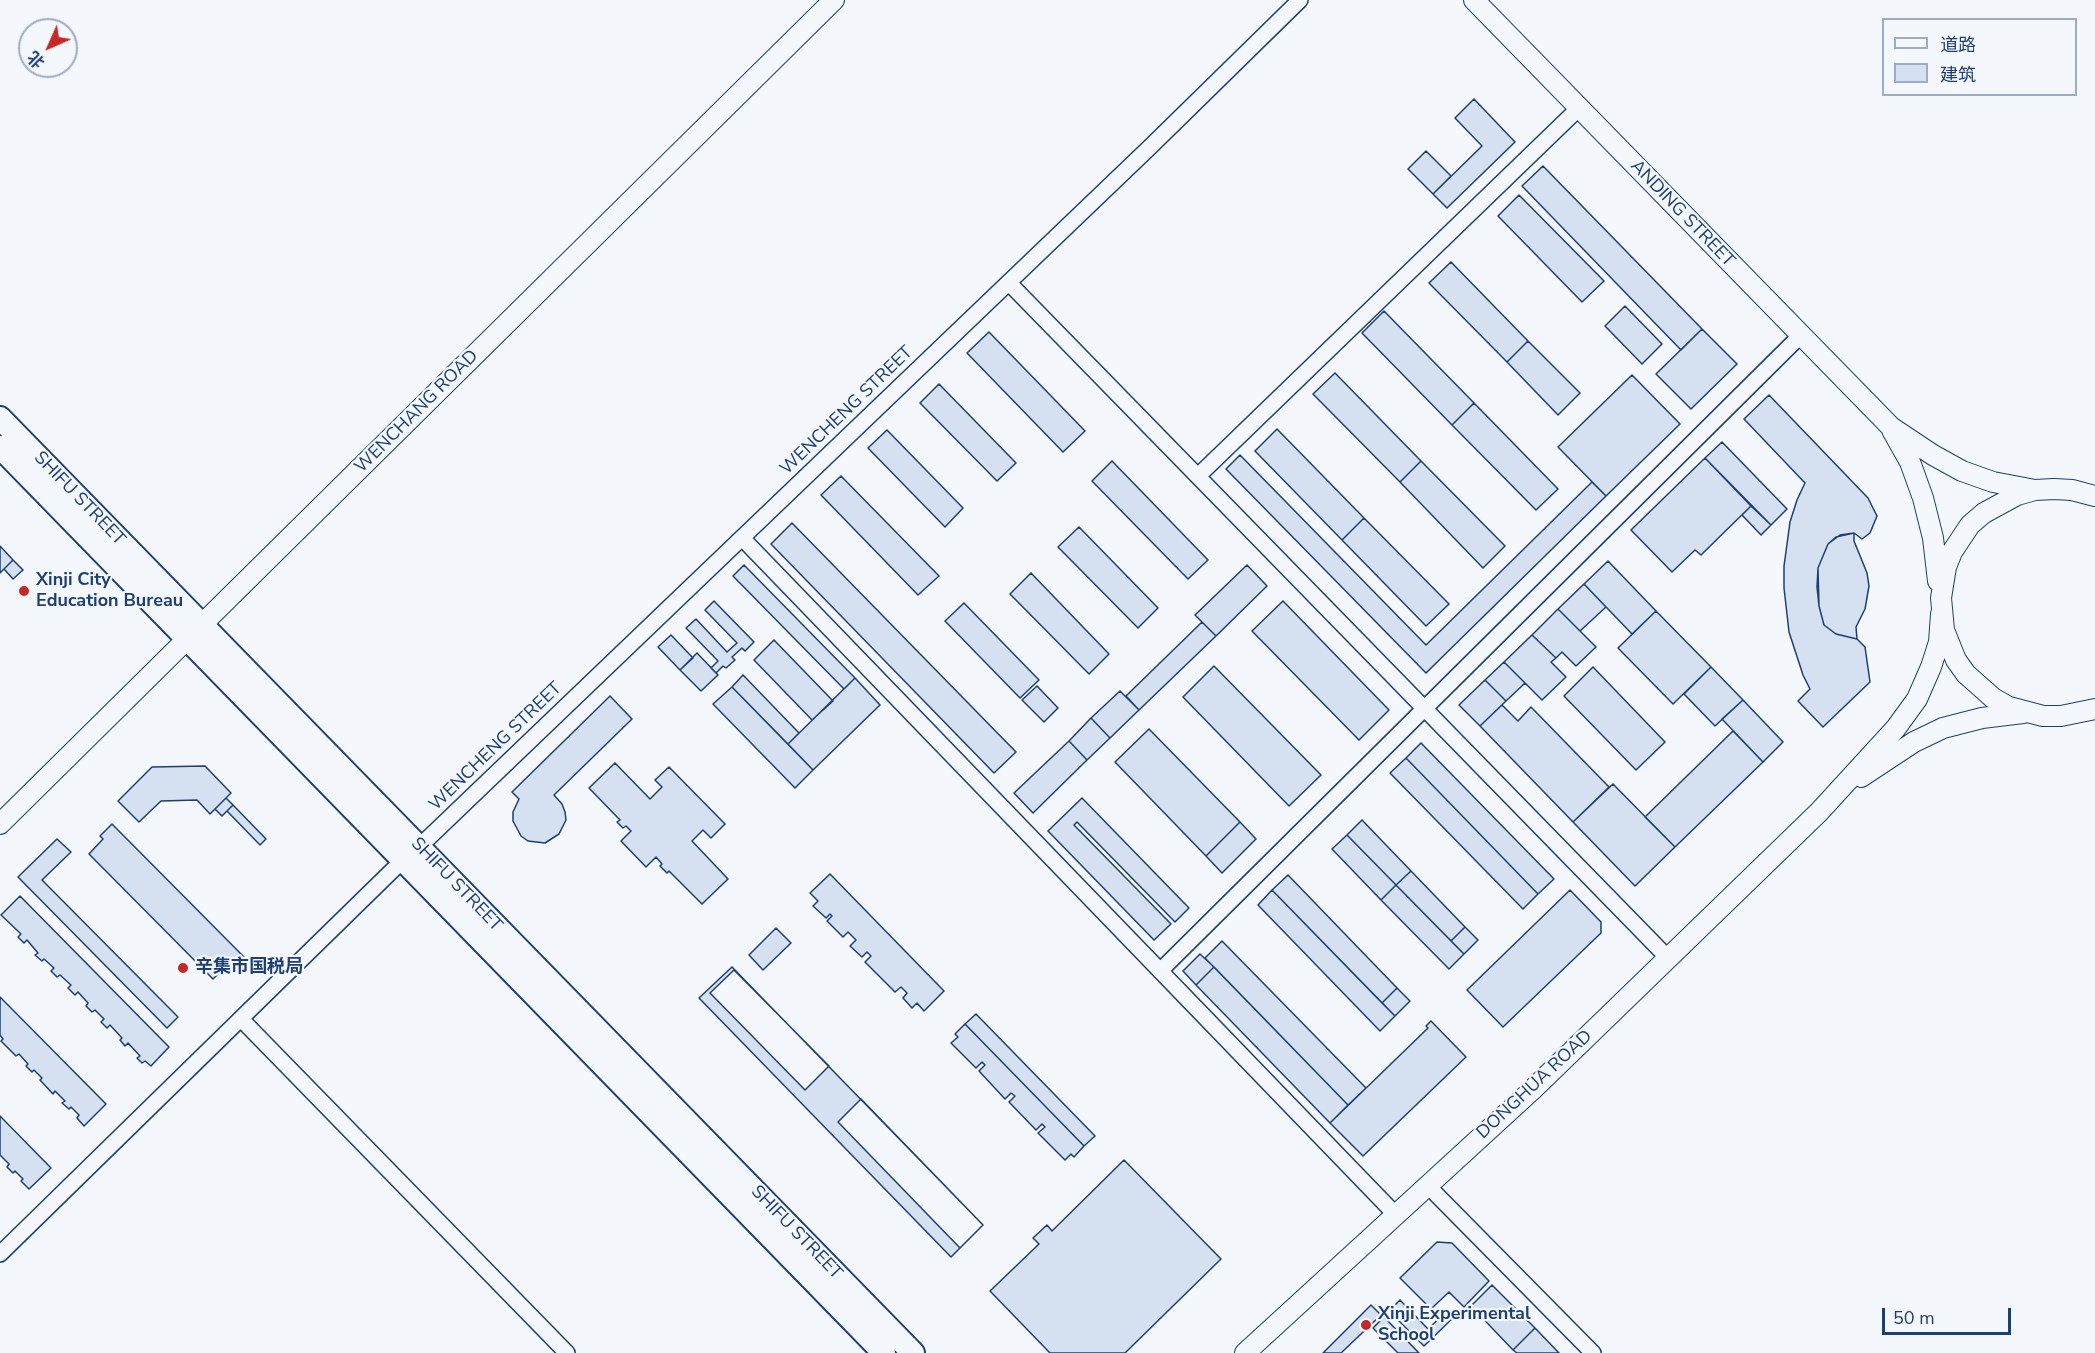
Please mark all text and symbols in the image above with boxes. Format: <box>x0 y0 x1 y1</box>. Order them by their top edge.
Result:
north arrow <box>18 18 78 78</box>
legend <box>1882 18 2077 96</box>
text: 道路 <box>1940 33 1976 57</box>
text: 北 <box>23 46 50 73</box>
text: 建筑 <box>1940 63 1976 87</box>
street label: ANDING STREET <box>1625 156 1739 272</box>
street label: WENCHENG STREET <box>776 342 918 480</box>
street label: WENCHANG ROAD <box>351 346 483 478</box>
street label: SHIFU STREET <box>29 448 129 550</box>
place label: Xinji City Education Bureau <box>36 570 183 612</box>
marker: Xinji City Education Bureau <box>17 584 31 598</box>
street label: WENCHENG STREET <box>425 678 567 816</box>
street label: SHIFU STREET <box>406 834 506 936</box>
place label: 辛集市国税局 <box>195 957 303 979</box>
marker: 辛集市国税局 <box>176 961 190 975</box>
street label: DONGHUA ROAD <box>1473 1026 1597 1144</box>
street label: SHIFU STREET <box>746 1182 846 1284</box>
scale bar <box>1885 1296 2014 1334</box>
place label: Xinji Experimental School <box>1378 1304 1531 1346</box>
text: 50 m <box>1893 1306 1935 1330</box>
marker: Xinji Experimental School <box>1359 1318 1373 1332</box>

